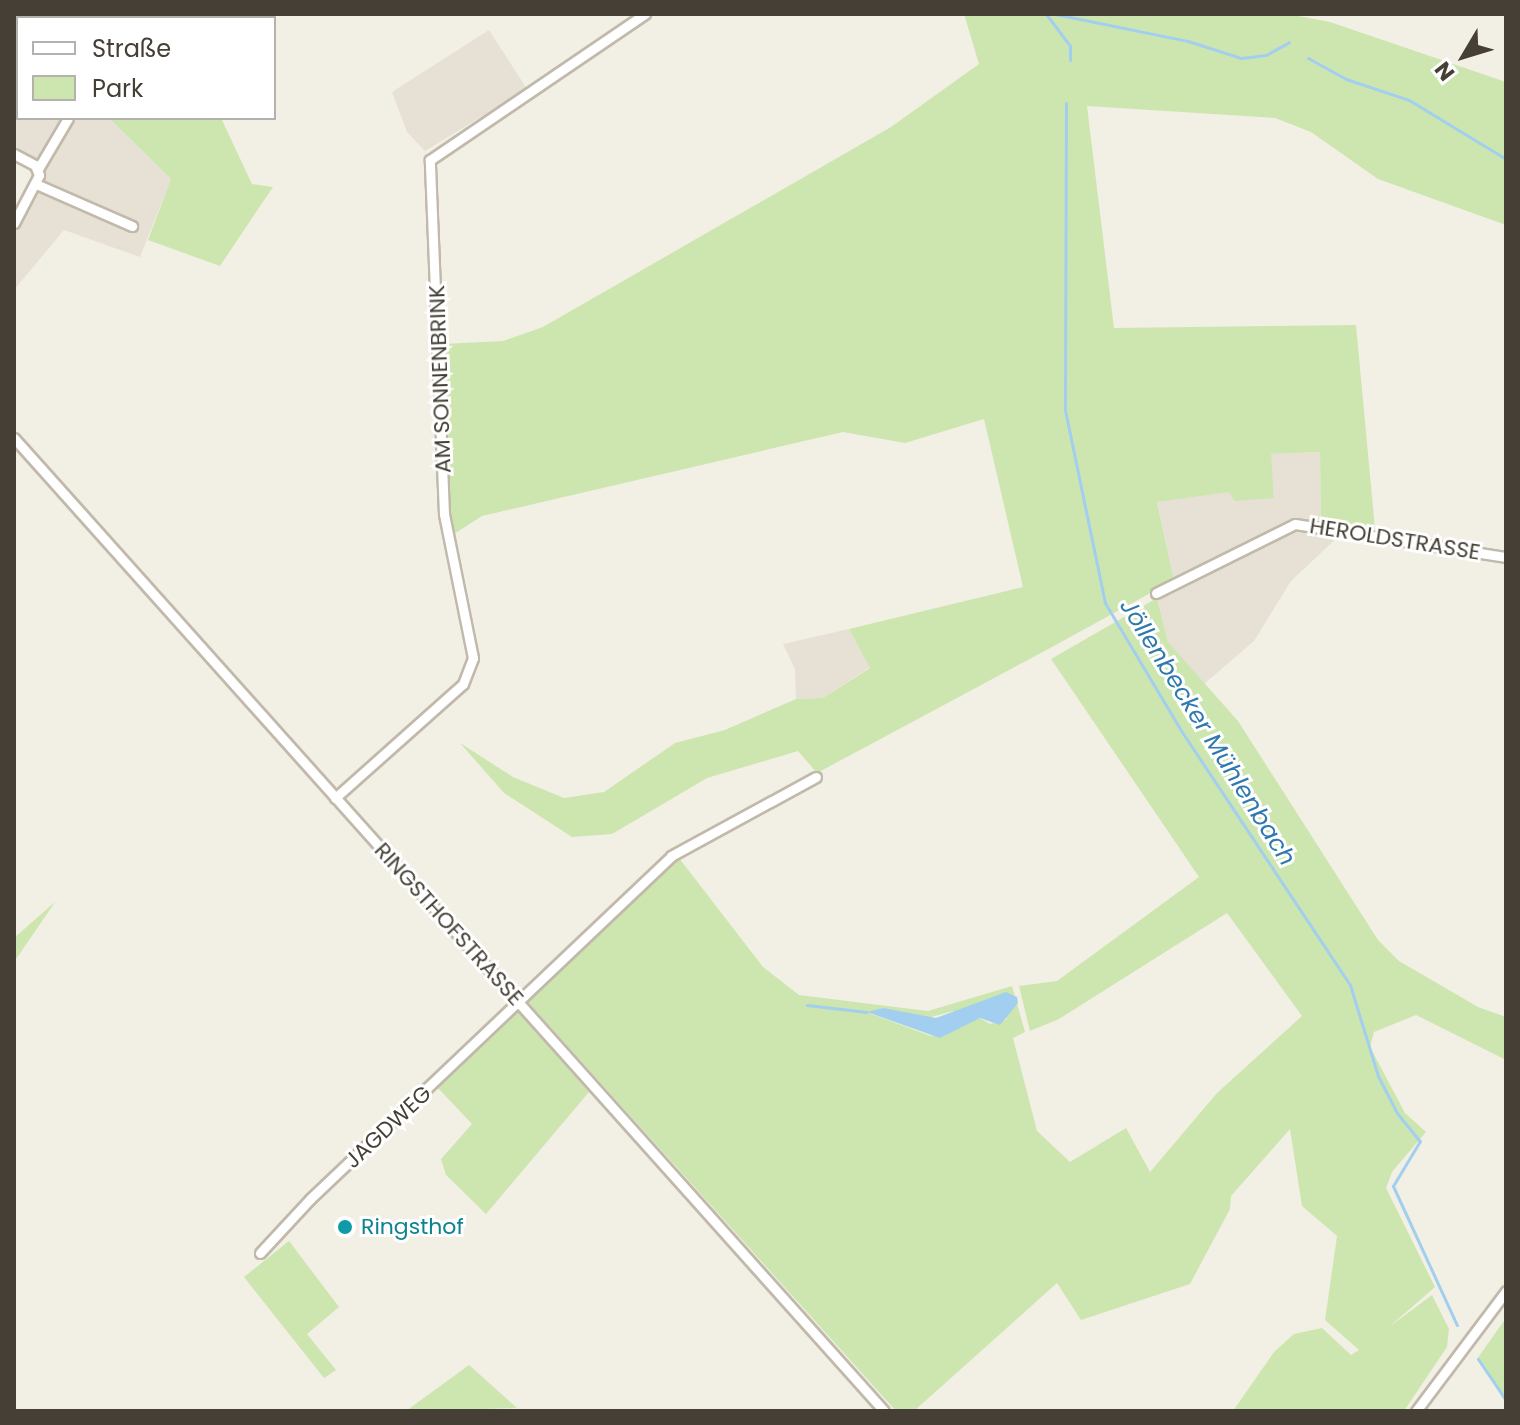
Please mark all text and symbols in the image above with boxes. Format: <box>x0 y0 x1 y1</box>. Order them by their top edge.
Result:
legend <box>16 16 276 120</box>
north arrow <box>1424 16 1504 96</box>
text: Straße <box>92 32 171 65</box>
text: N <box>1427 55 1462 87</box>
text: Park <box>92 72 143 105</box>
street label: AM SONNENBRINK <box>424 284 456 474</box>
street label: HEROLDSTRASSE <box>1308 512 1482 566</box>
water label: Jöllenbecker Mühlenbach <box>1114 593 1302 871</box>
street label: RINGSTHOFSTRASSE <box>369 837 529 1011</box>
street label: JAGDWEG <box>339 1080 437 1174</box>
place label: Ringsthof <box>361 1214 464 1240</box>
marker: Ringsthof <box>336 1218 354 1236</box>

